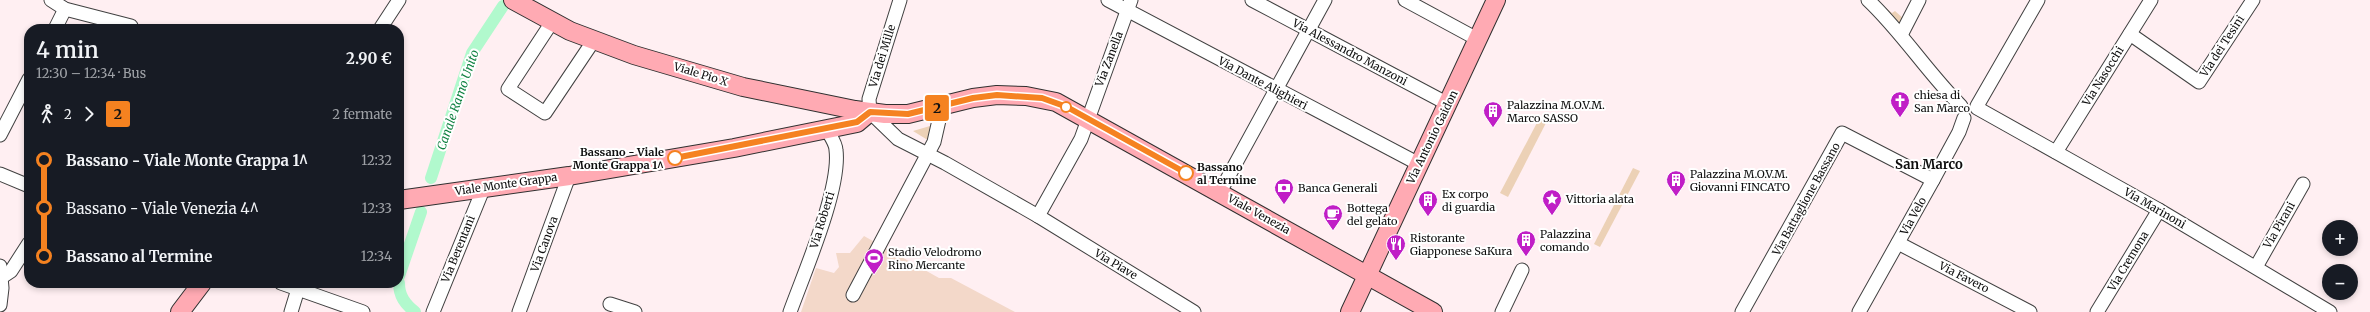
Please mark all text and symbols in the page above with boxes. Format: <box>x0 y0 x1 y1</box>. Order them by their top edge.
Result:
street label: Via dei Tesini <box>2196 12 2247 80</box>
street label: Via Alessandro Manzoni <box>1289 15 1410 88</box>
street label: Via dei Mille <box>866 23 898 90</box>
street label: Via Zanella <box>1092 29 1126 90</box>
text: 4 min <box>36 36 99 64</box>
street label: Via Nasocchi <box>2079 43 2127 109</box>
water label: Canale Ramo Unito <box>433 47 482 152</box>
text: 2.90 € <box>346 49 392 68</box>
street label: Via Dante Alighieri <box>1215 53 1311 113</box>
street label: Viale Pio X <box>671 59 730 89</box>
text: 12:30 – 12:34 · Bus <box>36 65 146 82</box>
street label: Via Antonio Gaidon <box>1403 87 1461 187</box>
place label: chiesa di San Marco <box>1914 88 1970 115</box>
church icon: chiesa di San Marco <box>1889 90 1911 118</box>
line badge: 2 <box>924 95 950 121</box>
place label: Palazzina M.O.V.M. Marco SASSO <box>1507 98 1605 125</box>
text: 2 <box>933 99 941 117</box>
building icon: Palazzina M.O.V.M. Marco SASSO <box>1482 100 1504 128</box>
unlabelled marker <box>1060 101 1072 113</box>
icon: walk <box>36 103 58 125</box>
icon: forward <box>78 103 100 125</box>
text: 2 <box>114 105 122 123</box>
text: 2 <box>64 106 72 123</box>
text: 2 fermate <box>332 106 392 123</box>
street label: Via Battaglione Bassano <box>1769 140 1843 259</box>
place label: Bassano - Viale Monte Grappa 1^ <box>573 145 664 172</box>
marker: Bassano - Viale Monte Grappa 1^ <box>667 150 683 166</box>
text: Bassano - Viale Monte Grappa 1^ <box>66 151 308 170</box>
text: 12:32 <box>361 152 392 169</box>
district label: San Marco <box>1895 156 1963 173</box>
place label: Bassano al Termine <box>1197 160 1256 187</box>
marker: Bassano al Termine <box>1178 165 1194 181</box>
place label: Palazzina M.O.V.M. Giovanni FINCATO <box>1690 167 1790 194</box>
building icon: Palazzina M.O.V.M. Giovanni FINCATO <box>1665 169 1687 197</box>
street label: Viale Monte Grappa <box>453 170 558 198</box>
bank icon: Banca Generali <box>1273 177 1295 205</box>
place label: Banca Generali <box>1298 181 1378 195</box>
street label: Via Marinoni <box>2121 184 2189 232</box>
place label: Ex corpo di guardia <box>1442 187 1495 214</box>
place icon: Vittoria alata <box>1541 188 1563 216</box>
street label: Via Roberti <box>806 189 837 251</box>
building icon: Ex corpo di guardia <box>1417 189 1439 217</box>
street label: Viale Venezia <box>1224 191 1293 237</box>
place label: Vittoria alata <box>1565 192 1634 206</box>
street label: Via Velo <box>1896 194 1929 238</box>
text: Bassano - Viale Venezia 4^ <box>66 199 259 218</box>
street label: Via Pirani <box>2260 199 2298 252</box>
text: 12:33 <box>362 200 392 217</box>
place label: Bottega del gelato <box>1347 201 1398 228</box>
cafe icon: Bottega del gelato <box>1322 203 1344 231</box>
street label: Via Berentani <box>438 213 478 286</box>
street label: Via Canova <box>527 214 561 275</box>
map controls <box>2322 220 2358 300</box>
button: + <box>2322 220 2358 256</box>
place label: Palazzina comando <box>1540 227 1591 254</box>
street label: Via Cremona <box>2104 228 2151 294</box>
building icon: Palazzina comando <box>1515 229 1537 257</box>
place label: Ristorante Giapponese SaKura <box>1410 231 1512 258</box>
restaurant icon: Ristorante Giapponese SaKura <box>1385 233 1407 261</box>
place label: Stadio Velodromo Rino Mercante <box>888 245 982 272</box>
street label: Via Piave <box>1091 245 1140 282</box>
text: Bassano al Termine <box>66 247 212 266</box>
sports icon: Stadio Velodromo Rino Mercante <box>863 247 885 275</box>
text: 12:34 <box>361 248 392 265</box>
street label: Via Favero <box>1936 258 1992 296</box>
button: − <box>2322 264 2358 300</box>

